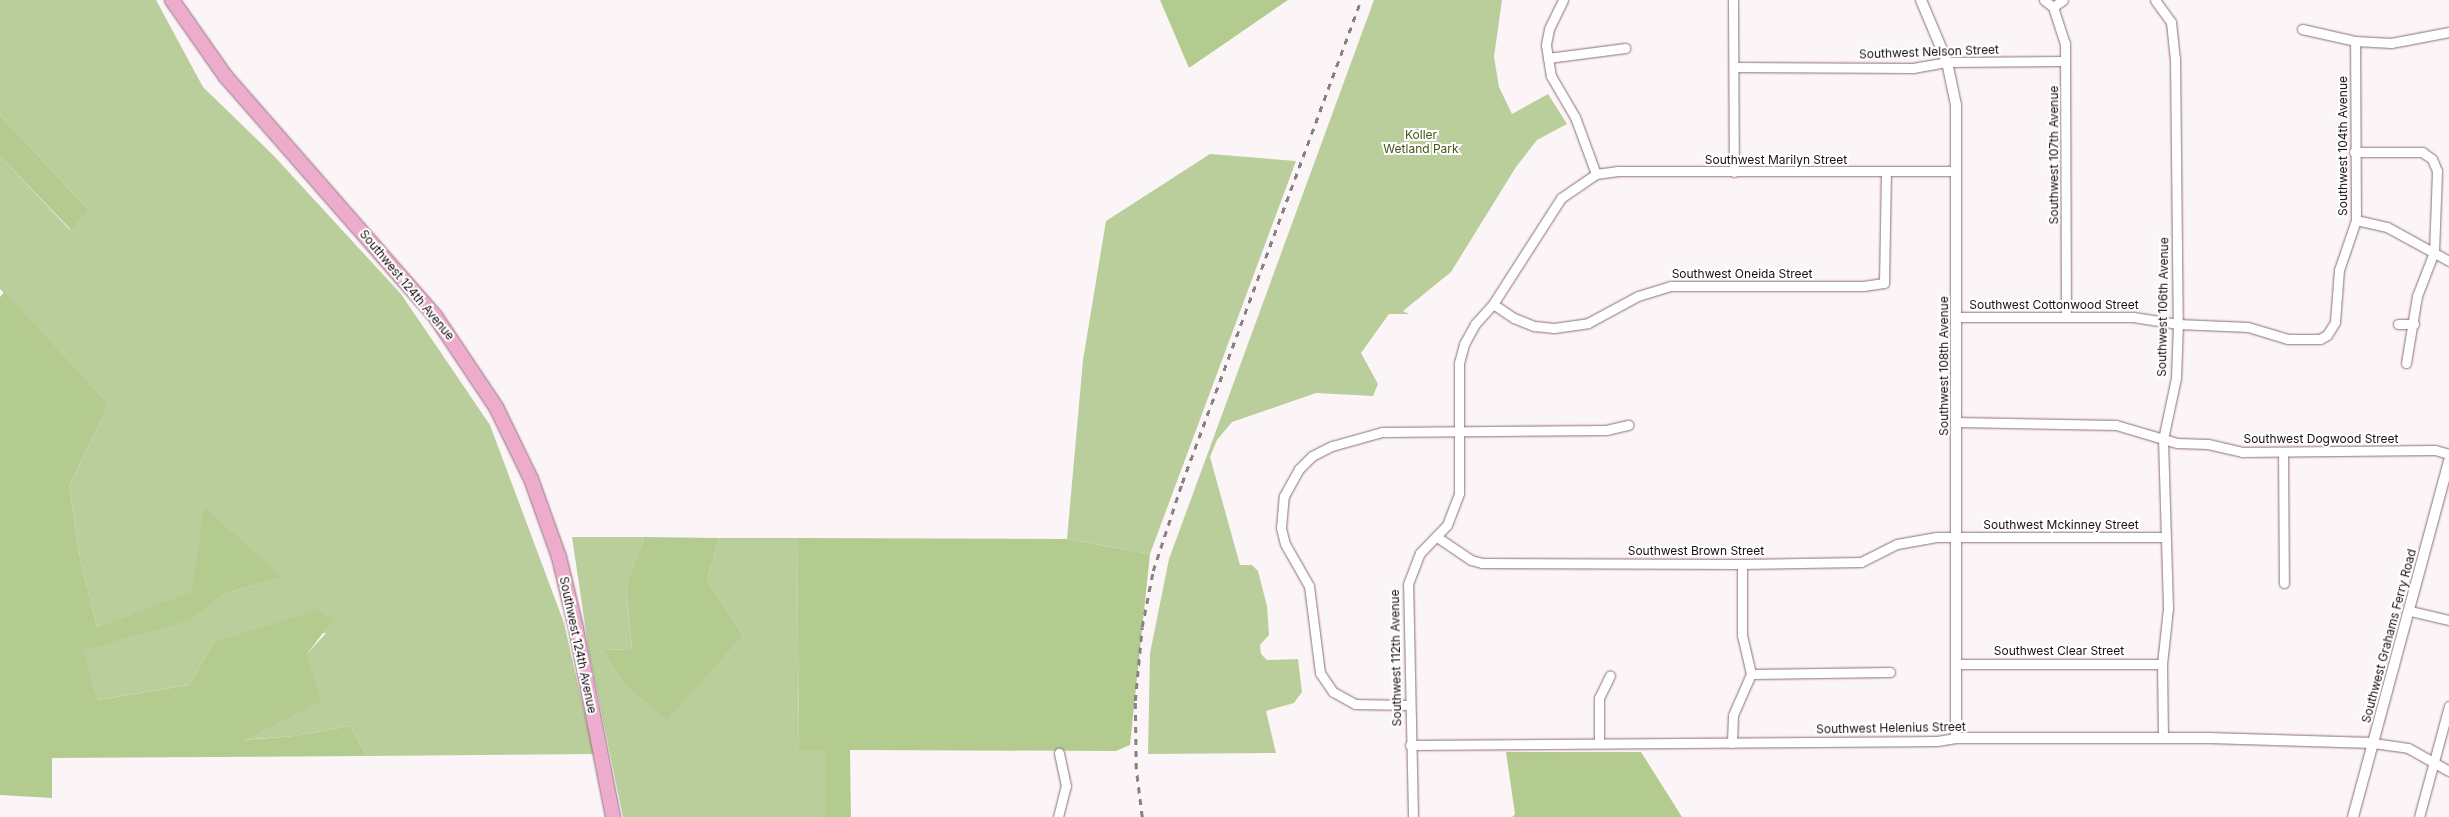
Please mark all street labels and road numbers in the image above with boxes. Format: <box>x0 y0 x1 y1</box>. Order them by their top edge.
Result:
street label: Southwest Nelson Street <box>1859 42 1999 62</box>
street label: Southwest 104th Avenue <box>2336 76 2350 216</box>
street label: Southwest 107th Avenue <box>2047 86 2061 224</box>
street label: Southwest Marilyn Street <box>1705 153 1847 167</box>
street label: Southwest 124th Avenue <box>357 227 457 343</box>
street label: Southwest 106th Avenue <box>2155 237 2171 377</box>
street label: Southwest Oneida Street <box>1672 267 1812 281</box>
street label: Southwest 108th Avenue <box>1937 296 1951 436</box>
street label: Southwest Cottonwood Street <box>1969 298 2139 312</box>
street label: Southwest Dogwood Street <box>2243 432 2399 446</box>
street label: Southwest Mckinney Street <box>1983 518 2139 532</box>
street label: Southwest Brown Street <box>1628 544 1764 558</box>
street label: Southwest Grahams Ferry Road <box>2359 547 2419 725</box>
street label: Southwest 124th Avenue <box>556 575 600 715</box>
street label: Southwest 112th Avenue <box>1388 589 1404 727</box>
street label: Southwest Clear Street <box>1994 644 2124 658</box>
street label: Southwest Helenius Street <box>1816 719 1966 737</box>

